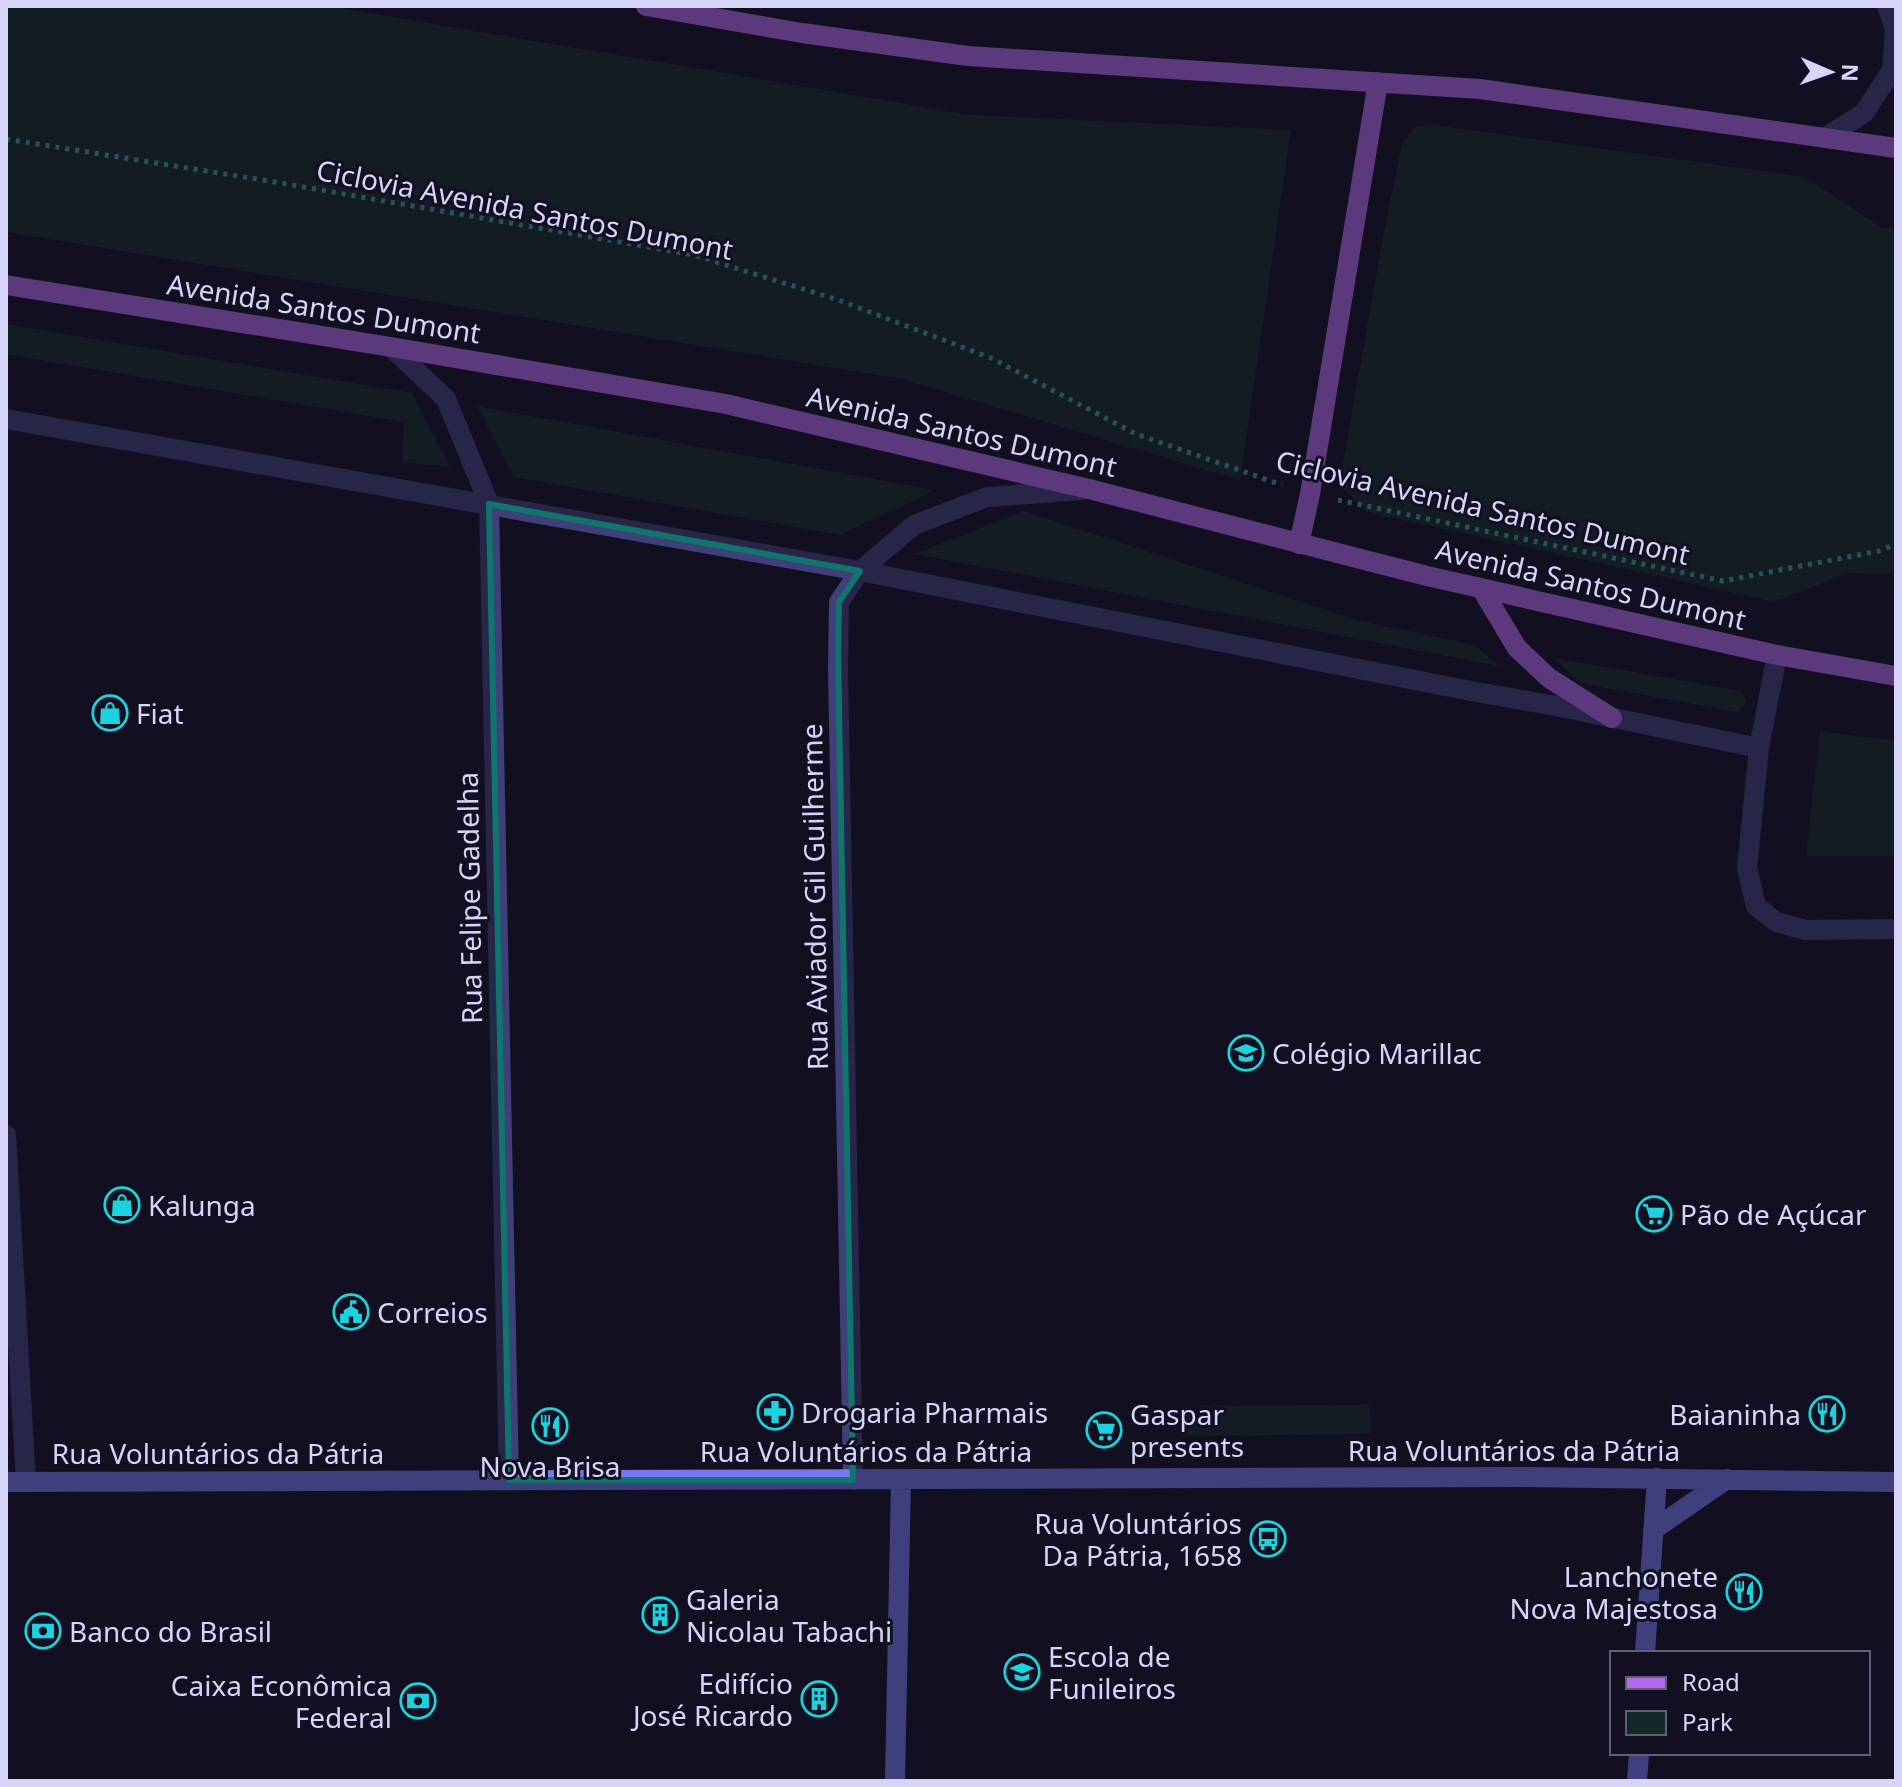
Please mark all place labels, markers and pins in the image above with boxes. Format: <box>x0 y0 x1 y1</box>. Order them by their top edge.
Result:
shop icon: Fiat <box>91 694 129 732</box>
place label: Fiat <box>136 694 184 732</box>
school or university icon: Colégio Marillac <box>1227 1034 1265 1072</box>
place label: Colégio Marillac <box>1272 1034 1482 1072</box>
shop icon: Kalunga <box>103 1186 141 1224</box>
place label: Kalunga <box>148 1186 256 1224</box>
supermarket icon: Pão de Açúcar <box>1635 1195 1673 1233</box>
place label: Pão de Açúcar <box>1680 1195 1867 1233</box>
public building icon: Correios <box>332 1293 370 1331</box>
place label: Correios <box>377 1293 488 1331</box>
pharmacy icon: Drogaria Pharmais <box>756 1393 794 1431</box>
place label: Drogaria Pharmais <box>801 1393 1048 1431</box>
place label: Gaspar presents <box>1130 1395 1244 1465</box>
place label: Baianinha <box>1669 1395 1801 1433</box>
restaurant icon: Baianinha <box>1808 1395 1846 1433</box>
restaurant icon: Nova Brisa <box>531 1407 569 1445</box>
supermarket icon: Gaspar presents <box>1085 1411 1123 1449</box>
place label: Nova Brisa <box>480 1447 620 1485</box>
place label: Rua Voluntários Da Pátria, 1658 <box>1034 1504 1242 1574</box>
bus stop icon: Rua Voluntários Da Pátria, 1658 <box>1249 1520 1287 1558</box>
place label: Lanchonete Nova Majestosa <box>1509 1557 1718 1627</box>
restaurant icon: Lanchonete Nova Majestosa <box>1725 1573 1763 1611</box>
place label: Galeria Nicolau Tabachi <box>686 1580 892 1650</box>
building icon: Galeria Nicolau Tabachi <box>641 1596 679 1634</box>
bank icon: Banco do Brasil <box>24 1612 62 1650</box>
place label: Banco do Brasil <box>69 1612 272 1650</box>
place label: Escola de Funileiros <box>1048 1637 1176 1707</box>
school or university icon: Escola de Funileiros <box>1003 1653 1041 1691</box>
place label: Edifício José Ricardo <box>630 1664 793 1734</box>
place label: Caixa Econômica Federal <box>171 1666 392 1736</box>
building icon: Edifício José Ricardo <box>800 1680 838 1718</box>
bank icon: Caixa Econômica Federal <box>399 1682 437 1720</box>

